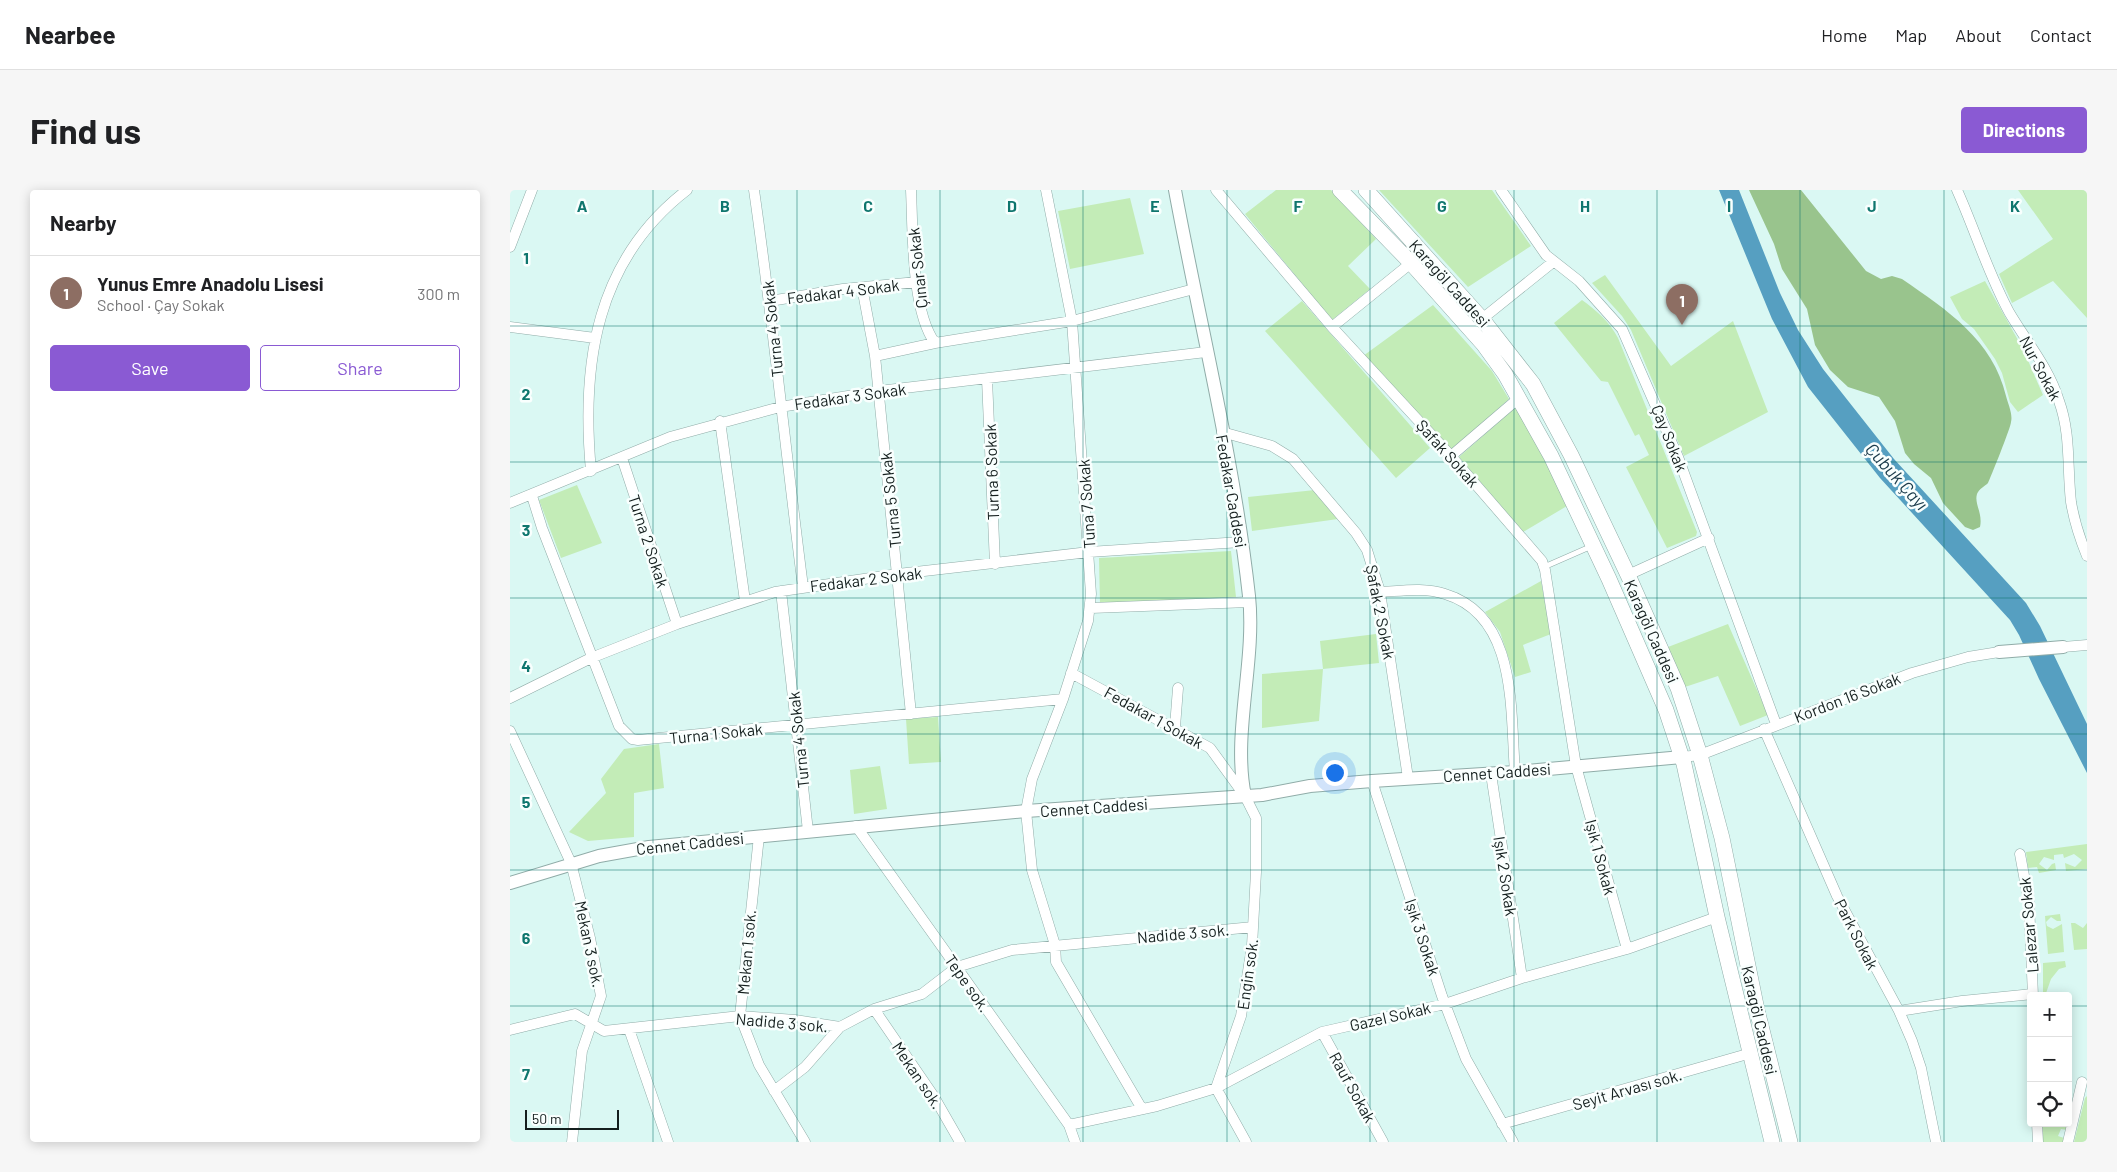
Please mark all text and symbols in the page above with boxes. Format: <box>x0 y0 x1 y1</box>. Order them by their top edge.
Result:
text: Nearbee <box>25 20 116 49</box>
text: Home <box>1821 24 1867 46</box>
text: Map <box>1895 24 1927 46</box>
text: About <box>1955 24 2002 46</box>
text: Contact <box>2030 24 2092 46</box>
button: Directions <box>1961 107 2087 153</box>
text: Find us <box>30 109 141 151</box>
text: A <box>577 196 588 215</box>
text: B <box>720 196 730 215</box>
text: C <box>863 196 873 215</box>
text: D <box>1007 196 1017 215</box>
text: E <box>1150 196 1160 215</box>
text: F <box>1294 196 1303 215</box>
text: G <box>1437 196 1447 215</box>
text: H <box>1580 196 1590 215</box>
text: I <box>1727 196 1731 215</box>
text: J <box>1867 196 1877 215</box>
text: K <box>2010 196 2020 215</box>
text: Nearby <box>50 210 116 235</box>
street label: Çınar Sokak <box>903 227 931 309</box>
street label: Karagöl Caddesi <box>1406 235 1494 331</box>
text: 1 <box>523 248 529 267</box>
text: Yunus Emre Anadolu Lisesi <box>97 272 324 295</box>
street label: Fedakar 4 Sokak <box>786 275 900 307</box>
street label: Turna 4 Sokak <box>757 280 787 378</box>
text: 1 <box>63 284 69 303</box>
text: 300 m <box>417 284 460 303</box>
pin: 1 <box>1666 284 1698 325</box>
text: School · Çay Sokak <box>97 295 224 314</box>
street label: Nur Sokak <box>2016 332 2066 404</box>
button: Save <box>50 345 250 391</box>
button: Share <box>260 345 460 391</box>
street label: Fedakar 3 Sokak <box>793 379 907 413</box>
text: 2 <box>522 384 531 403</box>
street label: Çay Sokak <box>1648 402 1692 474</box>
street label: Şafak Sokak <box>1413 415 1483 491</box>
street label: Turna 6 Sokak <box>980 424 1002 520</box>
street label: Fedakar Caddesi <box>1213 433 1251 549</box>
water label: Çubuk Çayı <box>1861 438 1933 514</box>
street label: Turna 5 Sokak <box>876 451 904 549</box>
street label: Tuna 7 Sokak <box>1073 459 1099 549</box>
street label: Turna 2 Sokak <box>625 492 673 590</box>
text: 3 <box>522 520 530 539</box>
street label: Fedakar 2 Sokak <box>809 563 923 595</box>
street label: Şafak 2 Sokak <box>1363 563 1399 661</box>
street label: Karagöl Caddesi <box>1621 576 1683 686</box>
text: 4 <box>521 656 531 675</box>
street label: Kordon 16 Sokak <box>1791 668 1903 726</box>
street label: Fedakar 1 Sokak <box>1101 682 1207 752</box>
street label: Turna 4 Sokak <box>783 691 813 789</box>
street label: Turna 1 Sokak <box>668 719 764 747</box>
street label: Cennet Caddesi <box>1442 759 1552 785</box>
your location <box>1322 760 1348 786</box>
text: 5 <box>522 792 531 811</box>
street label: Cennet Caddesi <box>1039 794 1149 820</box>
street label: Işık 1 Sokak <box>1582 817 1620 897</box>
street label: Cennet Caddesi <box>635 828 745 858</box>
street label: Işık 2 Sokak <box>1490 835 1522 917</box>
street label: Lalezar Sokak <box>2014 876 2042 974</box>
street label: Park Sokak <box>1831 895 1883 973</box>
street label: Işık 3 Sokak <box>1402 896 1444 978</box>
street label: Mekan 3 sok. <box>572 899 608 989</box>
street label: Mekan 1 sok. <box>733 909 759 995</box>
street label: Nadide 3 sok. <box>1136 920 1230 946</box>
text: 6 <box>522 928 531 947</box>
street label: Engin sok. <box>1233 937 1261 1011</box>
street label: Tepe sok. <box>941 951 995 1015</box>
street label: Karagöl Caddesi <box>1738 964 1782 1076</box>
map controls <box>2027 992 2072 1127</box>
button: + <box>2027 992 2072 1037</box>
street label: Gazel Sokak <box>1348 997 1432 1035</box>
street label: Nadide 3 sok. <box>735 1009 829 1035</box>
button: − <box>2027 1037 2072 1082</box>
street label: Mekan sok. <box>889 1038 947 1112</box>
street label: Rauf Sokak <box>1326 1048 1380 1126</box>
text: 7 <box>522 1064 530 1083</box>
street label: Seyit Arvası sok. <box>1570 1064 1684 1114</box>
button: locate <box>2027 1082 2072 1127</box>
scale bar <box>525 1107 619 1130</box>
text: 50 m <box>532 1110 561 1127</box>

